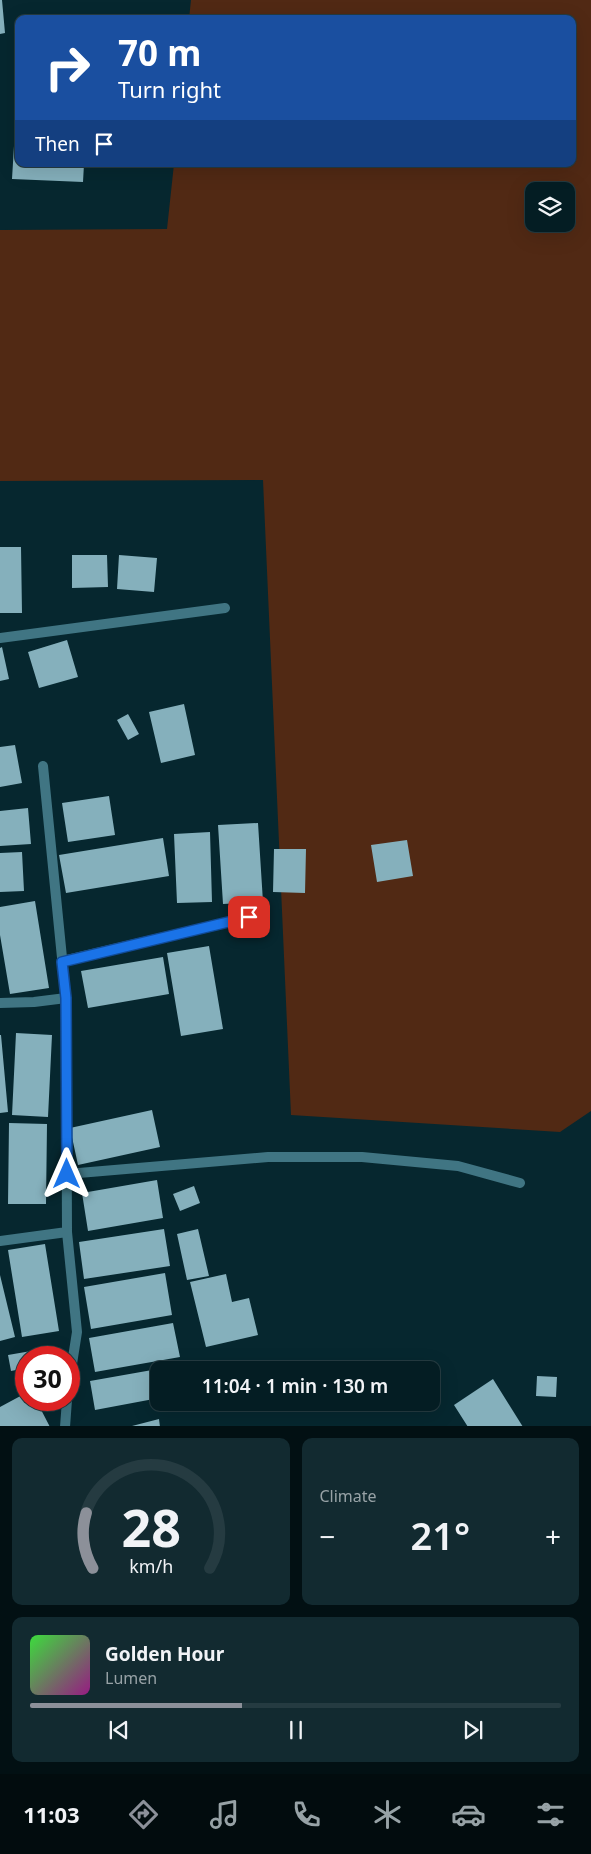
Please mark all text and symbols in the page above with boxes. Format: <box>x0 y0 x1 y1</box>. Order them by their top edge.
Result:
text: 70 m <box>118 29 201 76</box>
icon: right <box>35 35 100 100</box>
text: Turn right <box>118 74 221 104</box>
icon: arrive <box>90 130 118 158</box>
text: Then <box>35 131 80 157</box>
map controls <box>525 182 575 232</box>
button: layers <box>525 182 575 232</box>
pin <box>228 896 270 938</box>
icon: arrive <box>235 903 263 931</box>
position arrow <box>40 1147 92 1199</box>
speed limit sign: 30 <box>15 1346 80 1411</box>
text: 11:04 · 1 min · 130 m <box>202 1373 388 1399</box>
text: Climate <box>320 1485 377 1507</box>
text: 28 <box>121 1491 181 1562</box>
text: 21° <box>410 1509 470 1561</box>
text: − <box>320 1517 336 1555</box>
text: + <box>545 1517 561 1555</box>
text: km/h <box>129 1554 173 1578</box>
text: Golden Hour <box>105 1641 224 1667</box>
text: Lumen <box>105 1667 157 1689</box>
icon: previous <box>105 1716 133 1744</box>
icon: pause <box>282 1716 310 1744</box>
icon: next <box>459 1716 487 1744</box>
icon: directions <box>126 1797 161 1832</box>
icon: music <box>207 1797 242 1832</box>
icon: phone <box>289 1797 324 1832</box>
icon: climate <box>370 1797 405 1832</box>
icon: car <box>451 1797 486 1832</box>
icon: filters <box>533 1797 568 1832</box>
text: 11:03 <box>23 1799 80 1829</box>

